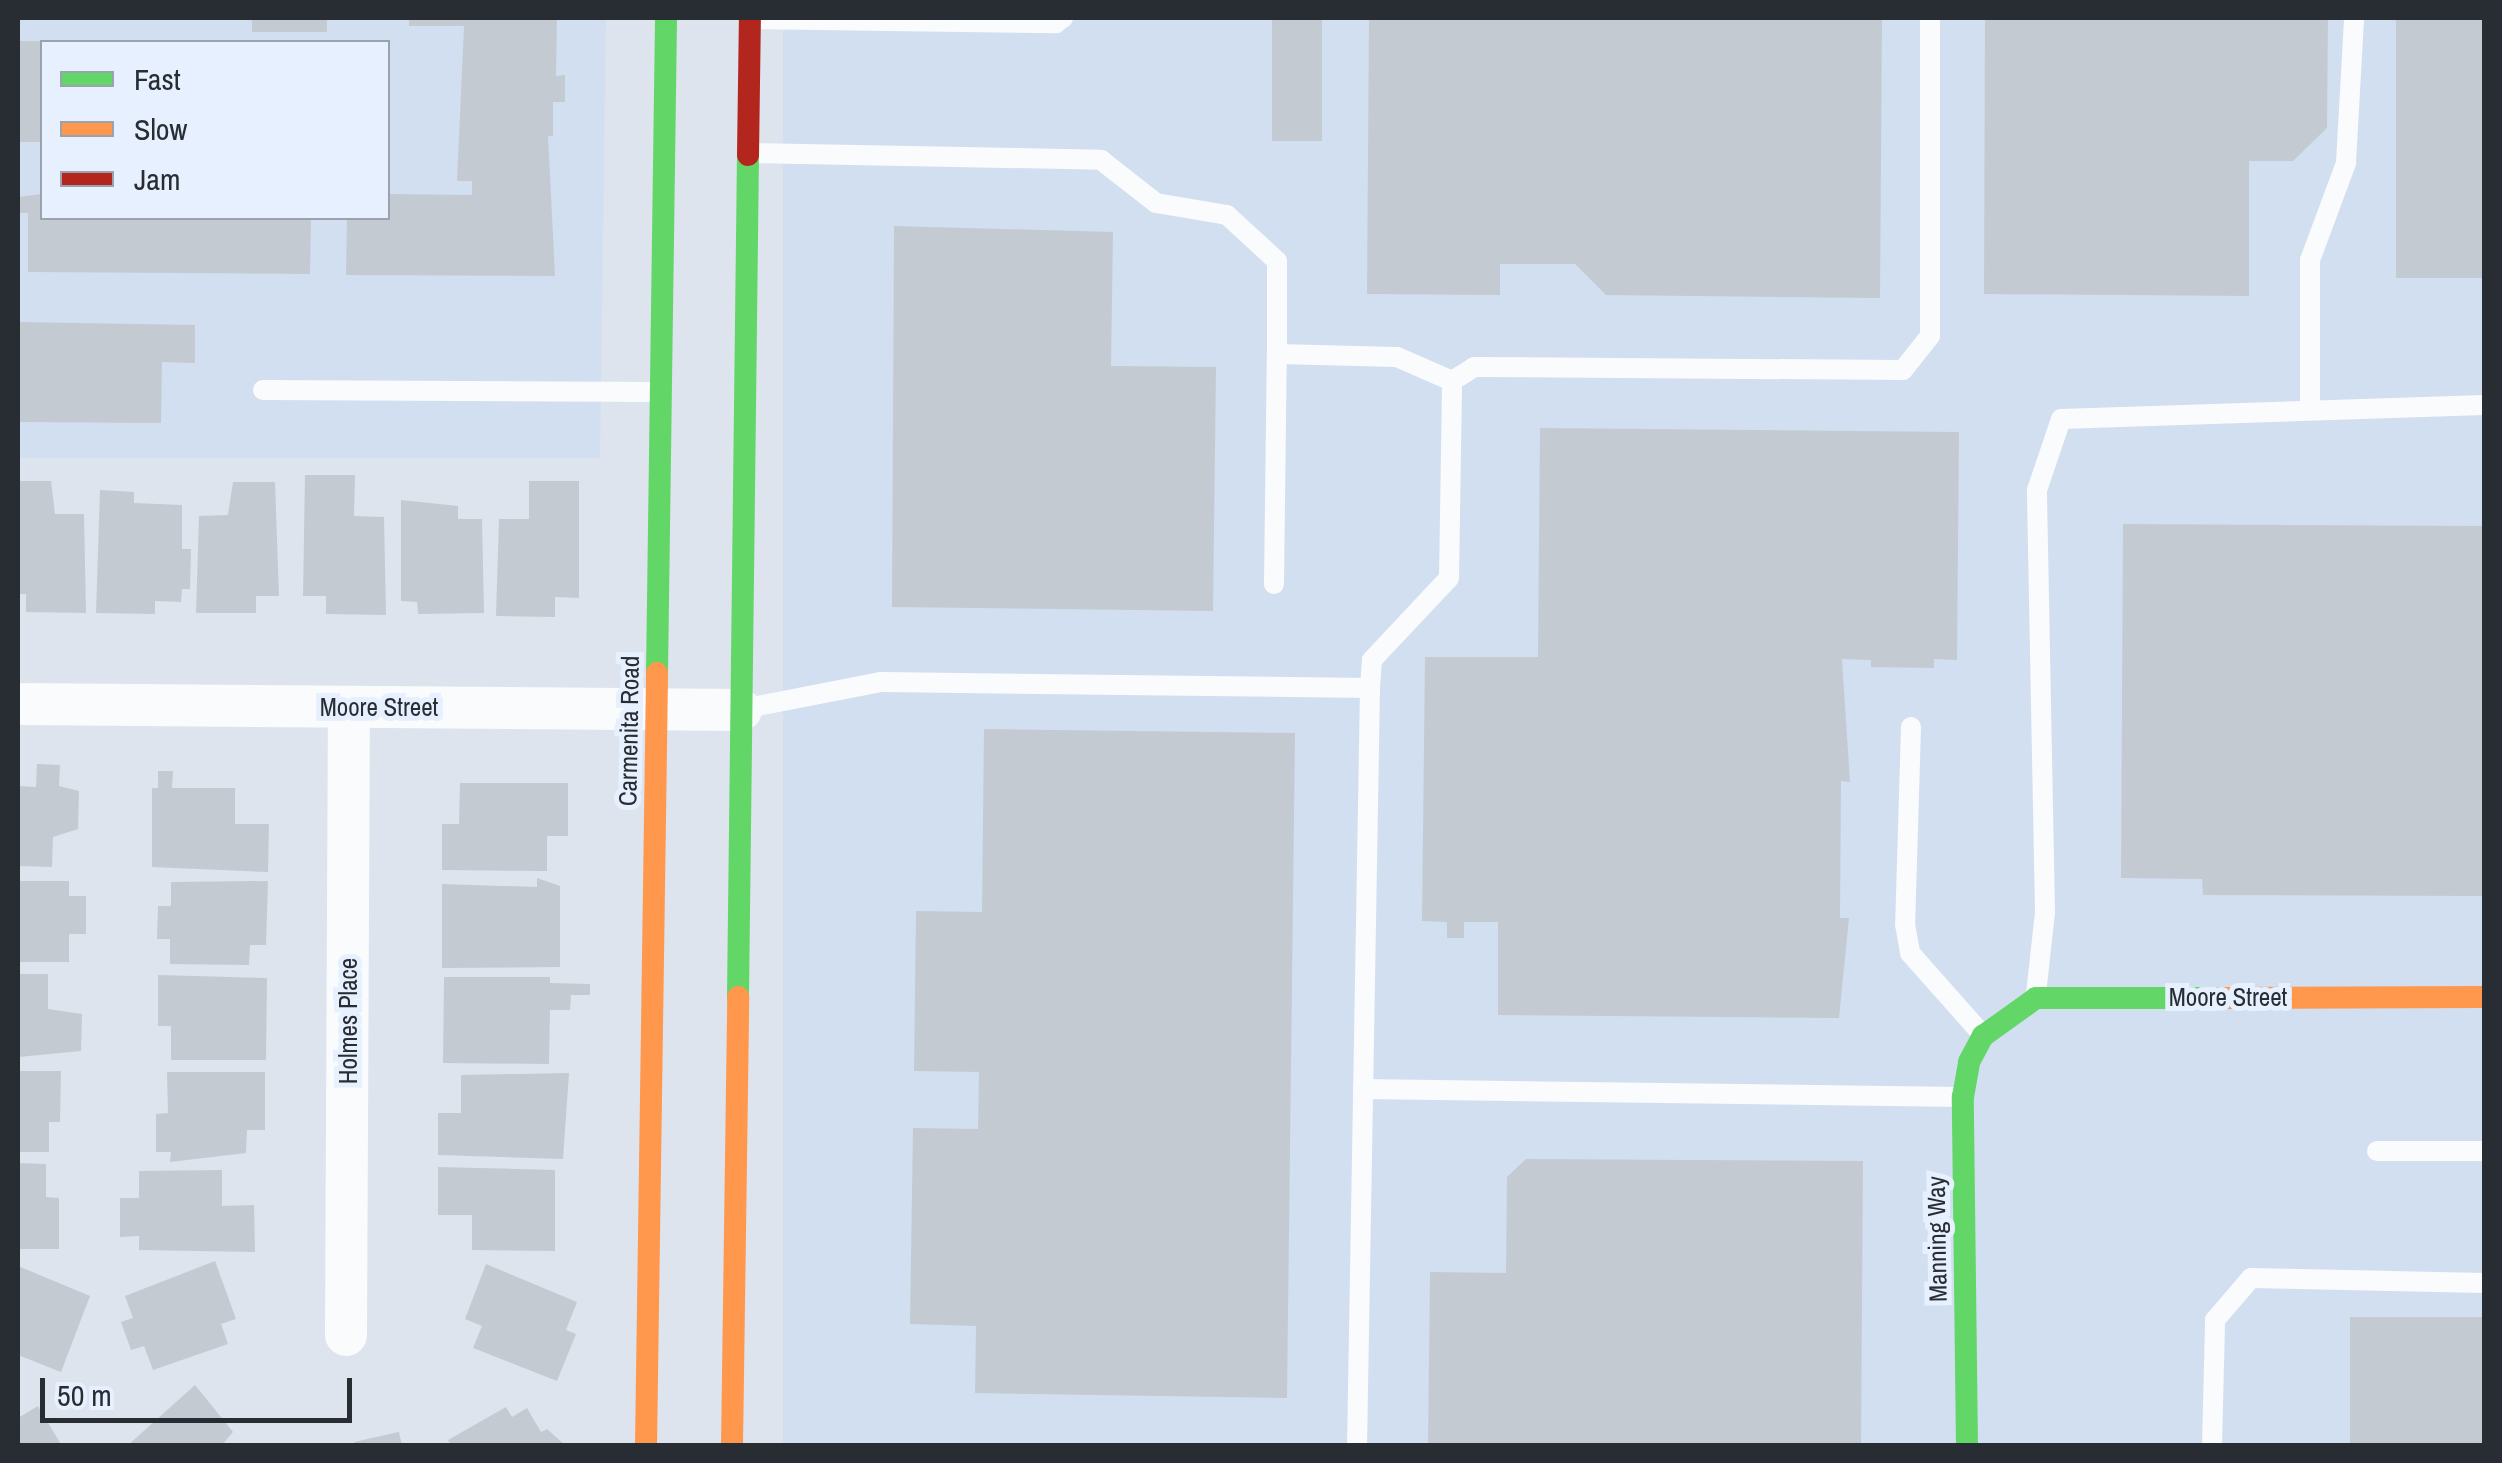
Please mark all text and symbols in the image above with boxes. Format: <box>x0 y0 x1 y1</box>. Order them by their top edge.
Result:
legend <box>40 40 390 220</box>
text: Fast <box>134 59 181 99</box>
text: Slow <box>134 109 187 149</box>
text: Jam <box>134 159 180 199</box>
street label: Carmenita Road <box>613 656 645 806</box>
street label: Moore Street <box>320 692 438 722</box>
street label: Holmes Place <box>333 958 363 1084</box>
street label: Moore Street <box>2169 982 2287 1012</box>
street label: Manning Way <box>1921 1176 1953 1302</box>
scale bar <box>45 1358 358 1420</box>
text: 50 m <box>57 1375 112 1415</box>

